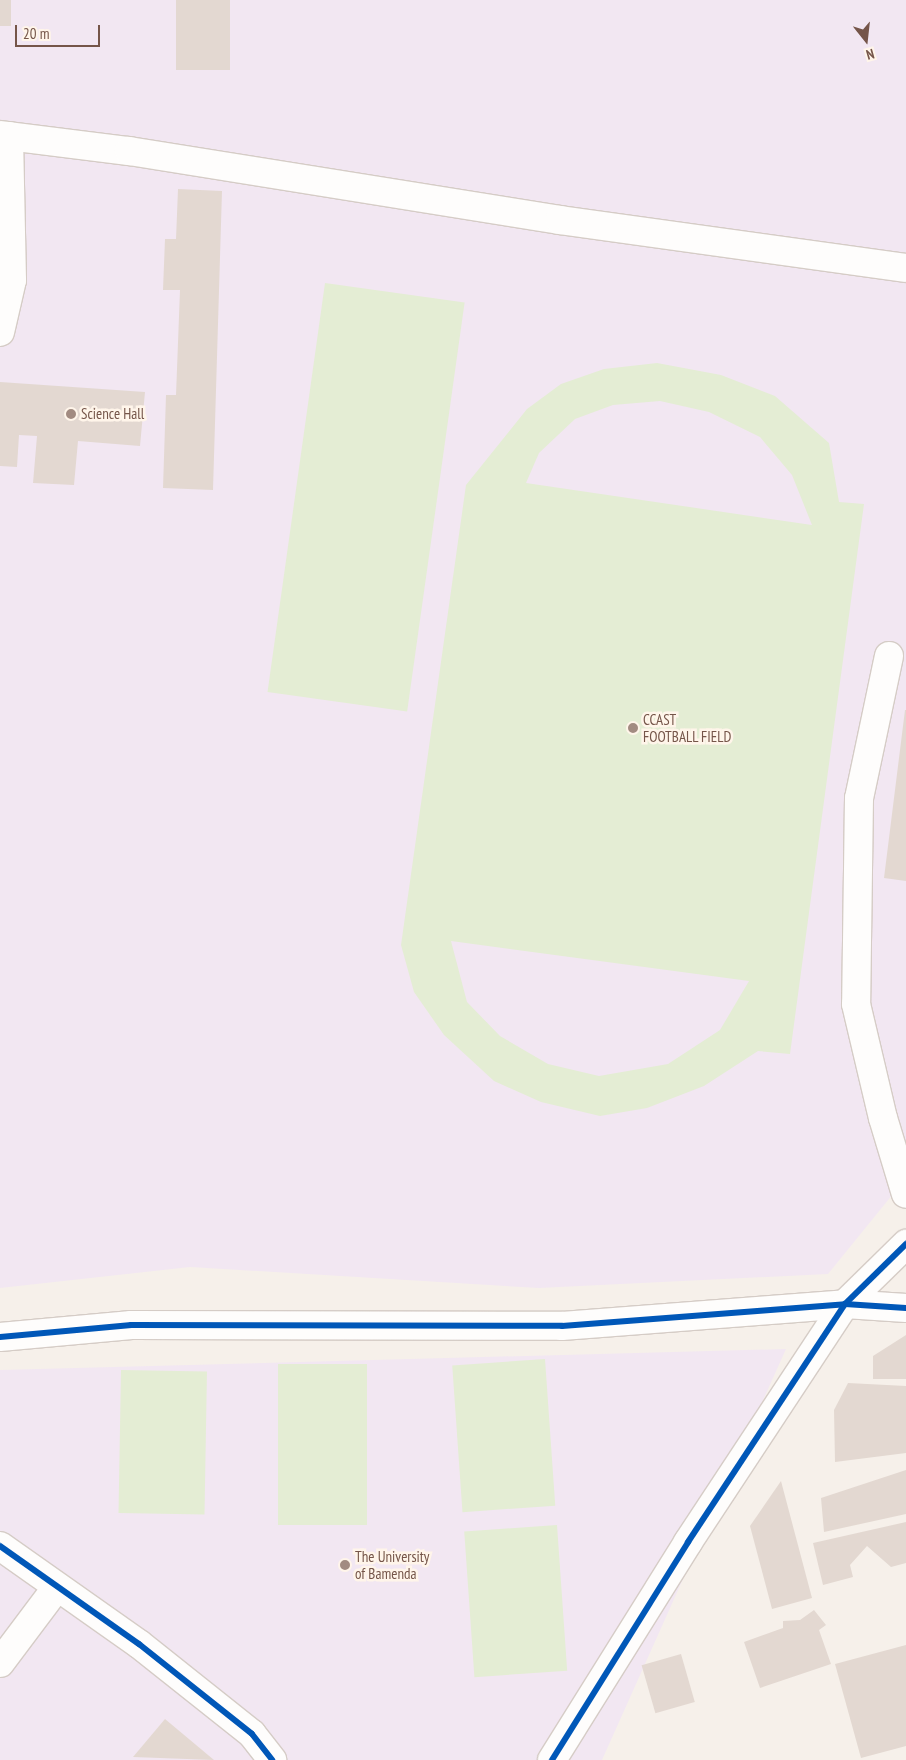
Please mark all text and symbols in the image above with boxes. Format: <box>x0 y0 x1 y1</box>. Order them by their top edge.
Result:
scale bar <box>18 15 102 47</box>
north arrow <box>841 15 891 65</box>
text: 20 m <box>23 24 49 43</box>
text: N <box>864 45 876 64</box>
place label: Science Hall <box>81 405 144 423</box>
marker: Science Hall <box>65 408 77 420</box>
place label: CCAST FOOTBALL FIELD <box>643 710 732 745</box>
marker: CCAST FOOTBALL FIELD <box>627 722 639 734</box>
place label: The University of Bamenda <box>355 1547 429 1582</box>
marker: The University of Bamenda <box>339 1559 351 1571</box>

